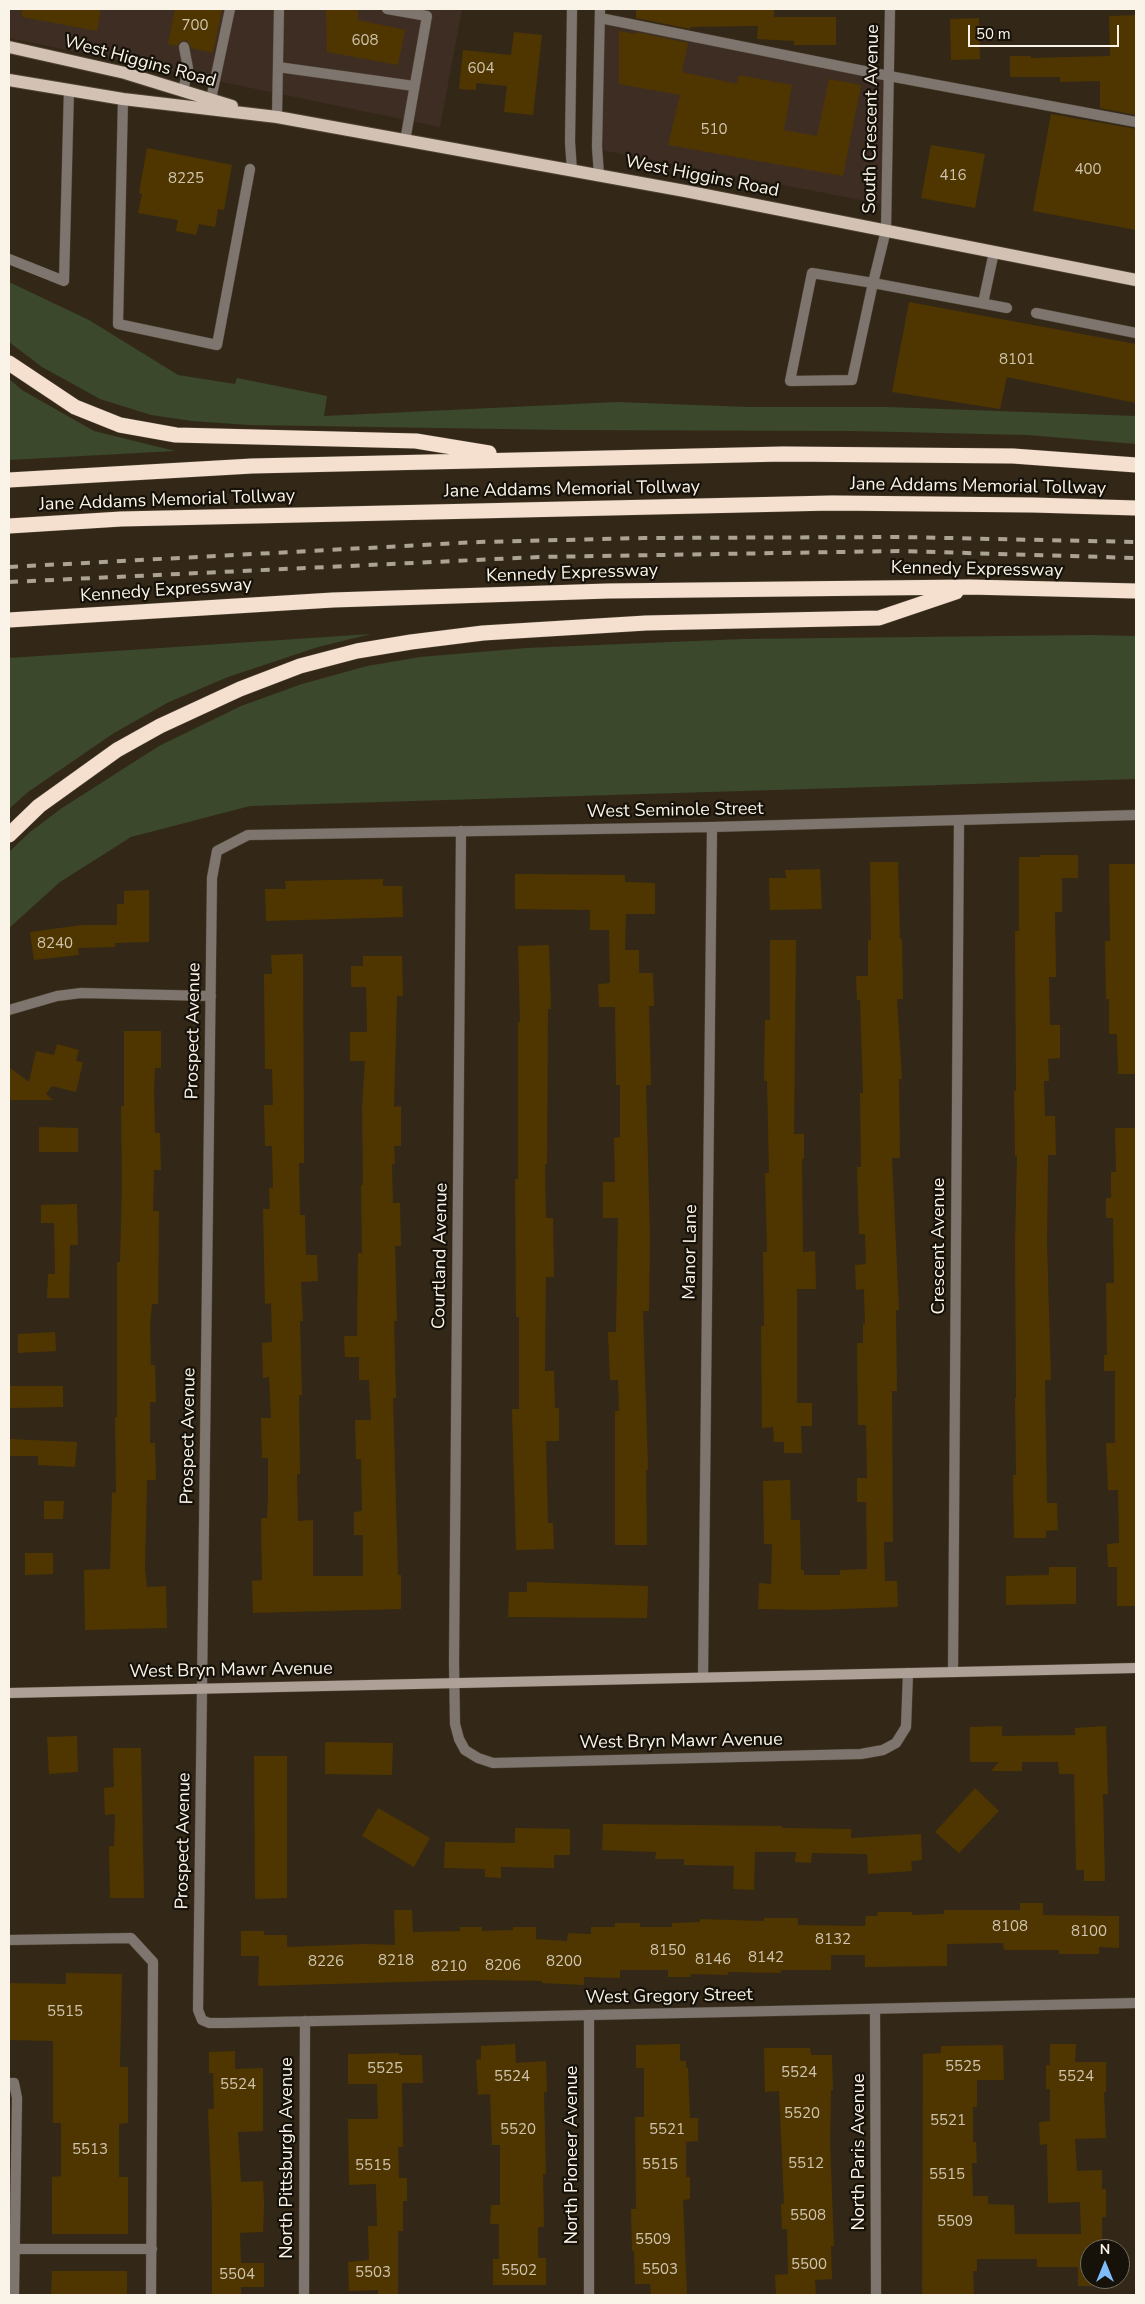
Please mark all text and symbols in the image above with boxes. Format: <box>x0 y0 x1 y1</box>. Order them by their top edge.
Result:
scale bar <box>970 15 1121 47</box>
house number: 700 <box>182 17 208 35</box>
street label: South Crescent Avenue <box>860 24 884 214</box>
text: 50 m <box>976 24 1011 44</box>
street label: West Higgins Road <box>62 31 218 93</box>
house number: 608 <box>352 32 378 50</box>
house number: 604 <box>468 60 494 78</box>
house number: 510 <box>701 121 727 139</box>
street label: West Higgins Road <box>623 151 781 203</box>
house number: 400 <box>1075 161 1101 179</box>
house number: 416 <box>940 167 966 185</box>
house number: 8225 <box>168 170 204 188</box>
house number: 8101 <box>999 351 1035 369</box>
street label: Jane Addams Memorial Tollway <box>850 474 1106 500</box>
street label: Jane Addams Memorial Tollway <box>444 477 700 503</box>
street label: Jane Addams Memorial Tollway <box>39 486 295 516</box>
street label: Kennedy Expressway <box>891 558 1063 582</box>
street label: Kennedy Expressway <box>486 560 658 588</box>
street label: Kennedy Expressway <box>79 574 253 608</box>
street label: West Seminole Street <box>586 799 764 823</box>
house number: 8240 <box>37 935 73 953</box>
street label: Prospect Avenue <box>182 962 206 1100</box>
street label: Crescent Avenue <box>929 1178 951 1314</box>
street label: Courtland Avenue <box>429 1183 453 1329</box>
street label: Manor Lane <box>679 1204 703 1300</box>
street label: Prospect Avenue <box>177 1367 201 1505</box>
street label: West Bryn Mawr Avenue <box>129 1658 333 1684</box>
street label: West Bryn Mawr Avenue <box>579 1729 783 1755</box>
street label: Prospect Avenue <box>172 1772 196 1910</box>
house number: 8108 <box>992 1918 1028 1936</box>
house number: 8100 <box>1071 1923 1107 1941</box>
house number: 8132 <box>815 1931 851 1949</box>
house number: 8150 <box>650 1942 686 1960</box>
house number: 8142 <box>748 1949 784 1967</box>
house number: 8146 <box>695 1951 731 1969</box>
house number: 8218 <box>378 1952 414 1970</box>
house number: 8226 <box>308 1953 344 1971</box>
house number: 8200 <box>546 1953 582 1971</box>
house number: 8206 <box>485 1957 521 1975</box>
house number: 8210 <box>431 1958 467 1976</box>
street label: West Gregory Street <box>585 1985 753 2009</box>
house number: 5515 <box>47 2003 83 2021</box>
street label: North Pittsburgh Avenue <box>277 2057 299 2259</box>
house number: 5525 <box>945 2058 981 2076</box>
house number: 5525 <box>367 2060 403 2078</box>
house number: 5524 <box>781 2064 817 2082</box>
street label: North Pioneer Avenue <box>562 2066 584 2244</box>
house number: 5524 <box>494 2068 530 2086</box>
house number: 5524 <box>1058 2068 1094 2086</box>
street label: North Paris Avenue <box>849 2073 871 2231</box>
house number: 5524 <box>220 2076 256 2094</box>
house number: 5520 <box>784 2105 820 2123</box>
house number: 5521 <box>930 2112 966 2130</box>
house number: 5520 <box>500 2121 536 2139</box>
house number: 5521 <box>649 2121 685 2139</box>
house number: 5513 <box>72 2141 108 2159</box>
house number: 5512 <box>788 2155 824 2173</box>
house number: 5515 <box>642 2156 678 2174</box>
house number: 5515 <box>355 2157 391 2175</box>
house number: 5515 <box>929 2166 965 2184</box>
house number: 5508 <box>790 2207 826 2225</box>
house number: 5509 <box>937 2213 973 2231</box>
house number: 5509 <box>635 2231 671 2249</box>
north arrow <box>1080 2239 1130 2289</box>
text: N <box>1100 2240 1110 2259</box>
house number: 5500 <box>791 2256 827 2274</box>
house number: 5503 <box>642 2261 678 2279</box>
house number: 5502 <box>501 2262 537 2280</box>
house number: 5503 <box>355 2264 391 2282</box>
house number: 5504 <box>219 2266 255 2284</box>

